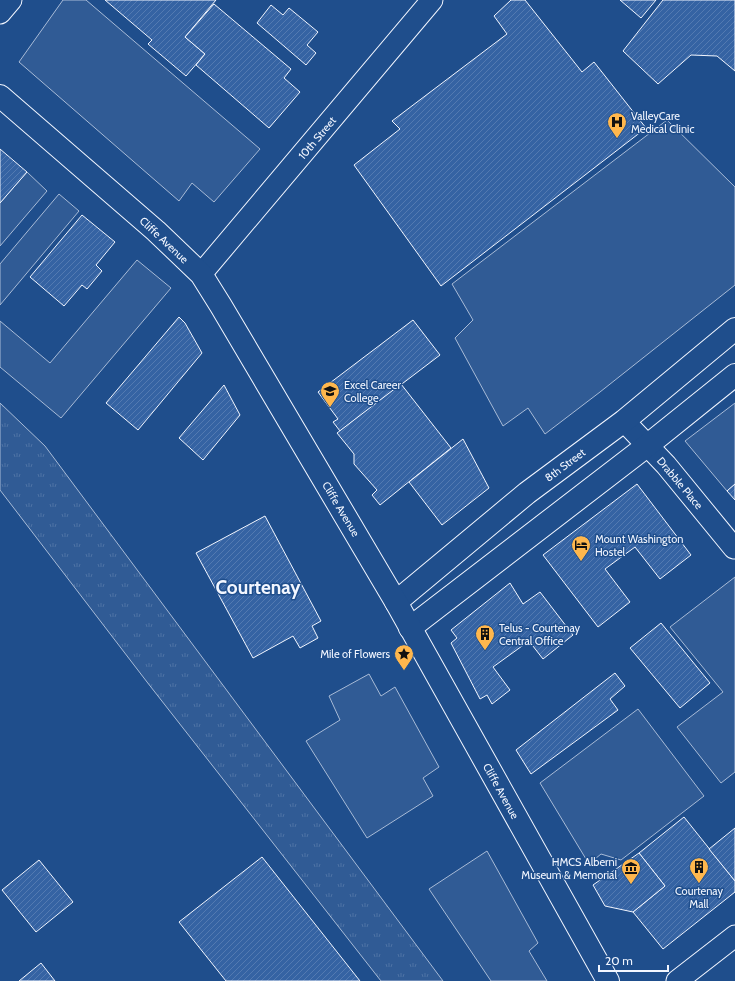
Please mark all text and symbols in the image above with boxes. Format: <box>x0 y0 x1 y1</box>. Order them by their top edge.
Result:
place label: ValleyCare Medical Clinic <box>631 109 694 136</box>
hospital icon: ValleyCare Medical Clinic <box>606 111 628 139</box>
street label: 10th Street <box>295 113 339 162</box>
street label: Cliffe Avenue <box>137 214 192 266</box>
place label: Excel Career College <box>344 378 401 405</box>
school or university icon: Excel Career College <box>319 380 341 408</box>
street label: 8th Street <box>542 445 588 485</box>
street label: Drabble Place <box>654 454 706 512</box>
street label: Cliffe Avenue <box>319 479 363 539</box>
place label: Mount Washington Hostel <box>595 532 683 559</box>
hotel icon: Mount Washington Hostel <box>570 534 592 562</box>
district label: Courtenay <box>215 576 301 599</box>
place label: Telus - Courtenay Central Office <box>499 621 581 648</box>
building icon: Telus - Courtenay Central Office <box>474 623 496 651</box>
place icon: Mile of Flowers <box>393 643 415 671</box>
place label: Mile of Flowers <box>320 647 390 661</box>
street label: Cliffe Avenue <box>480 761 522 822</box>
place label: HMCS Alberni Museum & Memorial <box>521 855 617 882</box>
building icon: Courtenay Mall <box>688 856 710 884</box>
museum icon: HMCS Alberni Museum & Memorial <box>620 857 642 885</box>
place label: Courtenay Mall <box>675 884 723 911</box>
scale bar <box>599 947 668 973</box>
text: 20 m <box>605 953 633 968</box>

